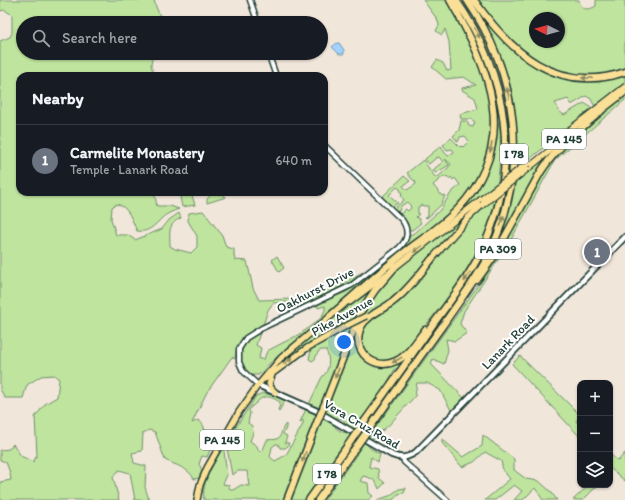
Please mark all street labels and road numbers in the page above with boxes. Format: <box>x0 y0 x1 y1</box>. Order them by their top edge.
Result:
road number: PA 145 <box>542 129 586 149</box>
road number: I 78 <box>500 144 528 164</box>
road number: PA 309 <box>475 239 521 259</box>
street label: Oakhurst Drive <box>274 264 356 316</box>
street label: Pike Avenue <box>309 293 375 339</box>
street label: Lanark Road <box>478 312 538 372</box>
street label: Vera Cruz Road <box>321 396 403 452</box>
road number: PA 145 <box>200 430 244 450</box>
road number: I 78 <box>313 464 341 484</box>

